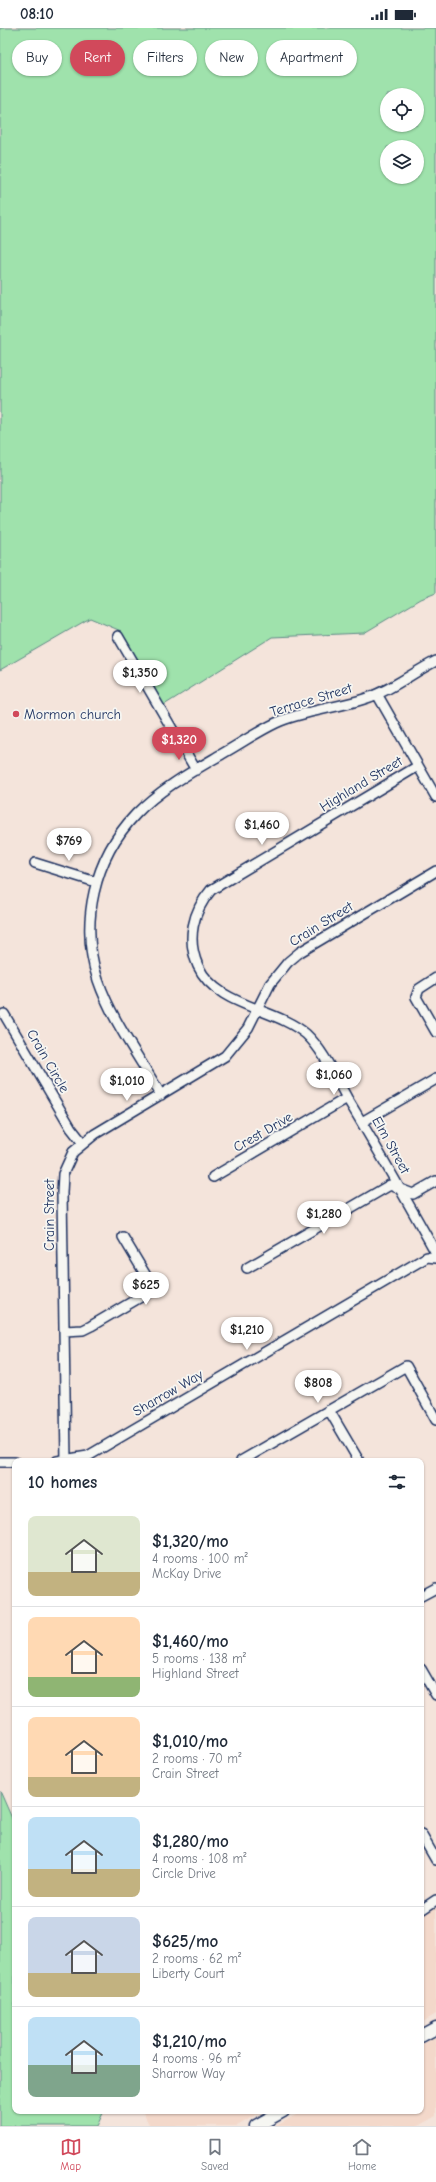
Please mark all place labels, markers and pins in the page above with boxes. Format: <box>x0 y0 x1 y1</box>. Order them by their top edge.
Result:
pin: $1,350 <box>107 660 173 694</box>
place label: Mormon church <box>24 706 121 723</box>
marker: Mormon church <box>11 709 21 719</box>
pin: $1,320 <box>146 727 212 761</box>
pin: $1,460 <box>229 812 295 846</box>
pin: $769 <box>45 828 93 862</box>
pin: $1,060 <box>301 1062 367 1096</box>
pin: $1,010 <box>94 1068 160 1102</box>
pin: $1,280 <box>291 1201 357 1235</box>
pin: $625 <box>122 1272 170 1306</box>
pin: $1,210 <box>214 1317 280 1351</box>
pin: $808 <box>294 1370 342 1404</box>

